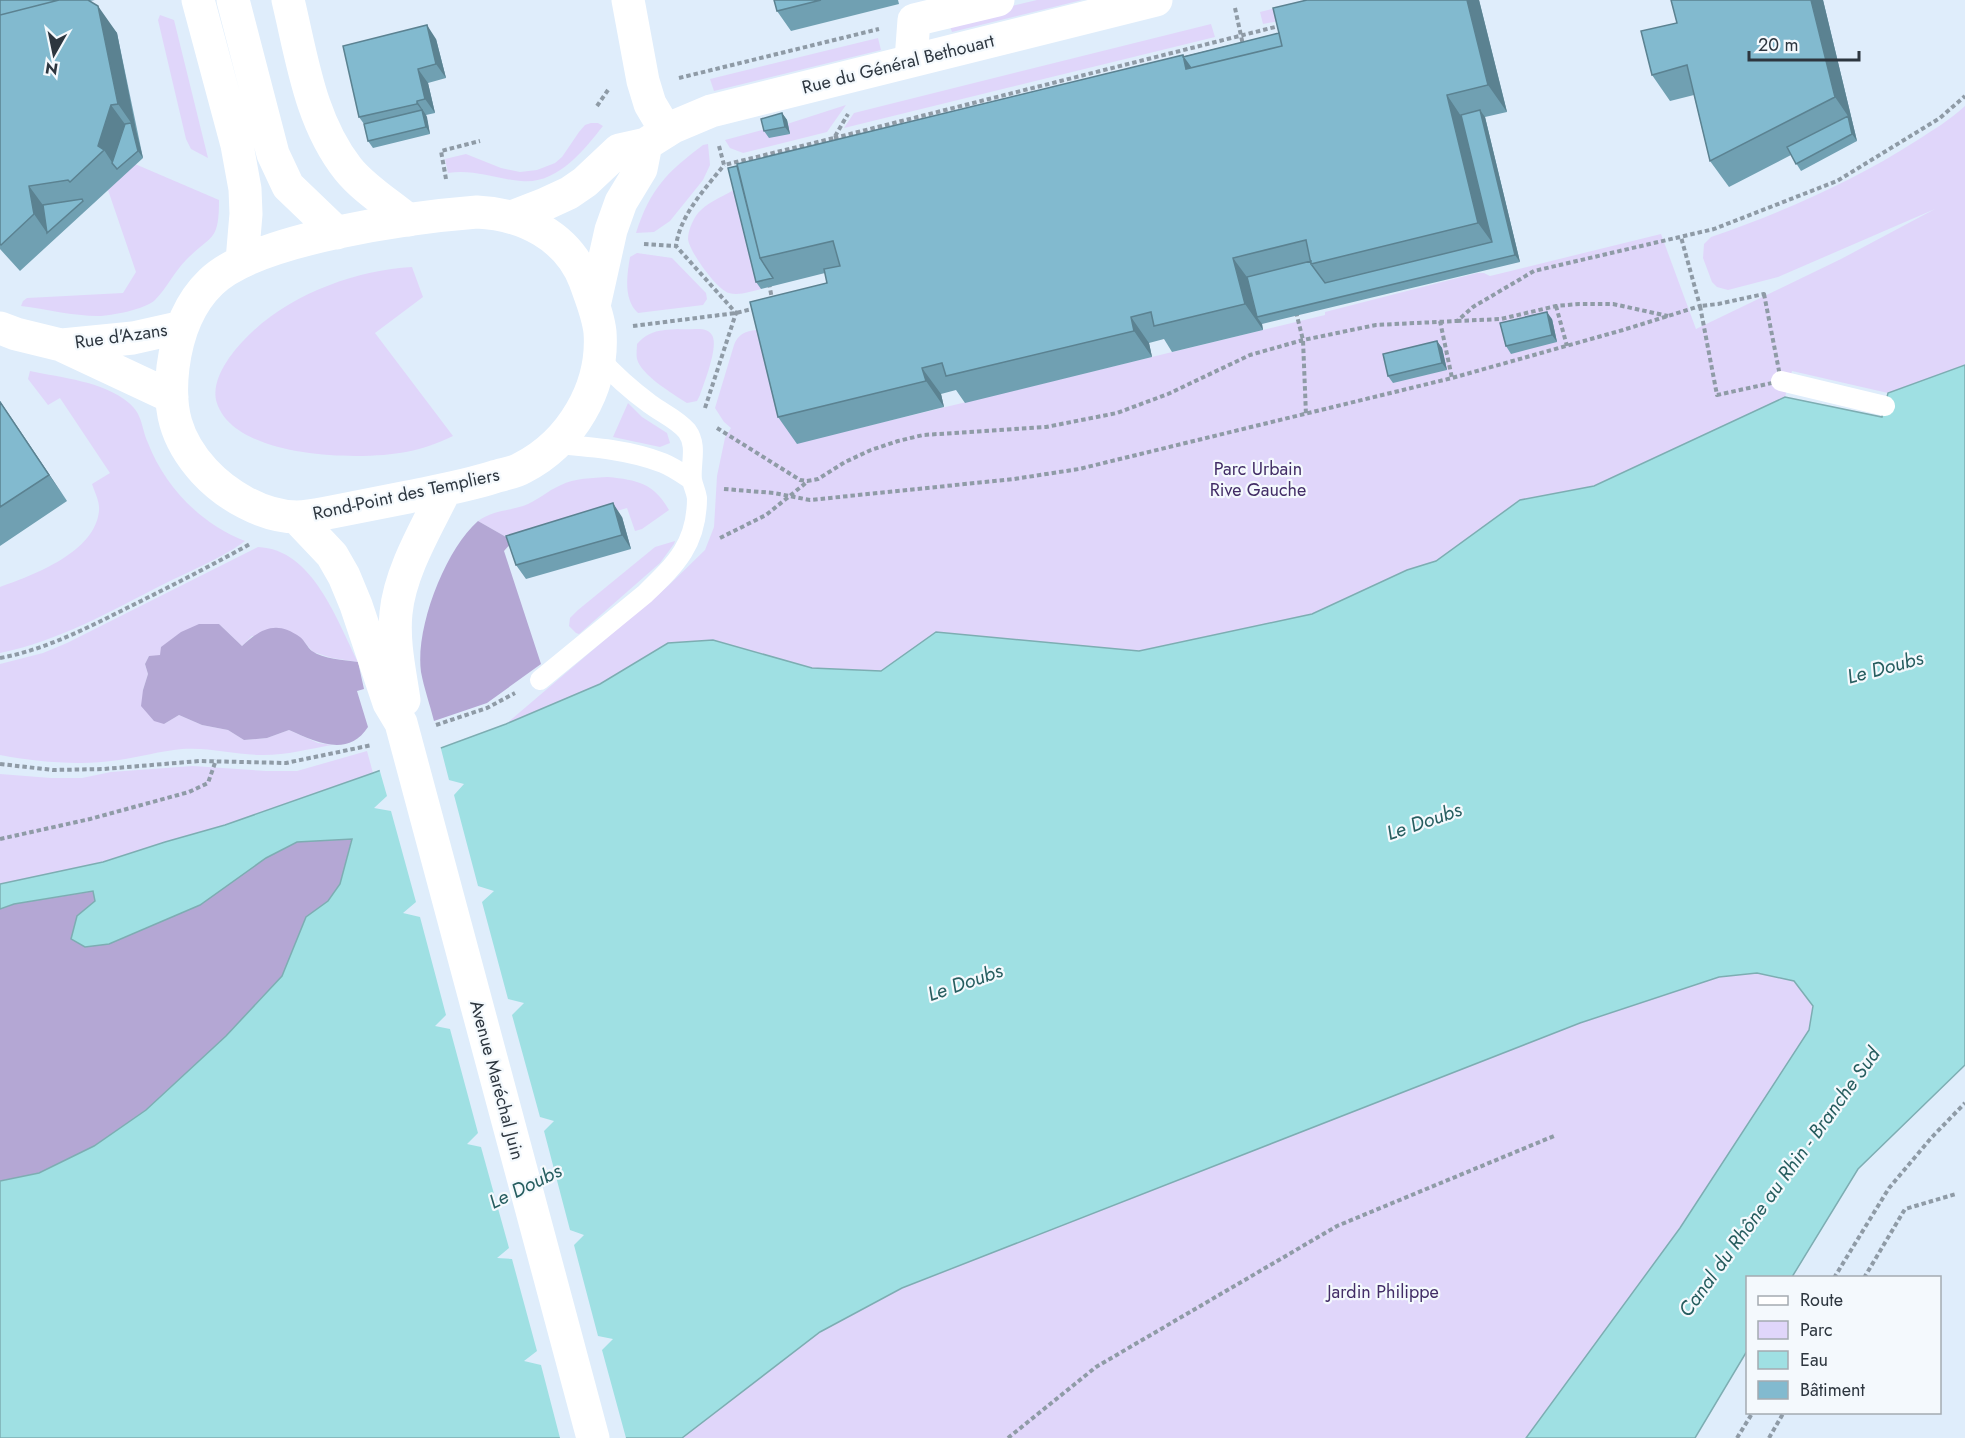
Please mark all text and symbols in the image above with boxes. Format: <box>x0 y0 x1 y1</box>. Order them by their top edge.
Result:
north arrow <box>24 24 84 84</box>
scale bar <box>1749 24 1858 62</box>
street label: Rue du Général Bethouart <box>799 27 997 100</box>
text: 20 m <box>1758 32 1798 58</box>
text: N <box>44 56 60 81</box>
street label: Rue d'Azans <box>73 317 169 355</box>
park label: Parc Urbain Rive Gauche <box>1210 456 1306 503</box>
street label: Rond-Point des Templiers <box>310 462 502 526</box>
water label: Le Doubs <box>1844 643 1927 692</box>
water label: Le Doubs <box>1383 795 1466 848</box>
water label: Le Doubs <box>924 956 1007 1009</box>
street label: Avenue Maréchal Juin <box>463 997 531 1163</box>
water label: Canal du Rhône au Rhin - Branche Sud <box>1672 1041 1888 1323</box>
water label: Le Doubs <box>484 1156 567 1216</box>
legend <box>1746 1276 1941 1414</box>
park label: Jardin Philippe <box>1325 1279 1439 1305</box>
text: Route <box>1800 1287 1843 1313</box>
text: Parc <box>1800 1317 1833 1343</box>
text: Eau <box>1800 1347 1828 1373</box>
text: Bâtiment <box>1800 1377 1866 1403</box>

